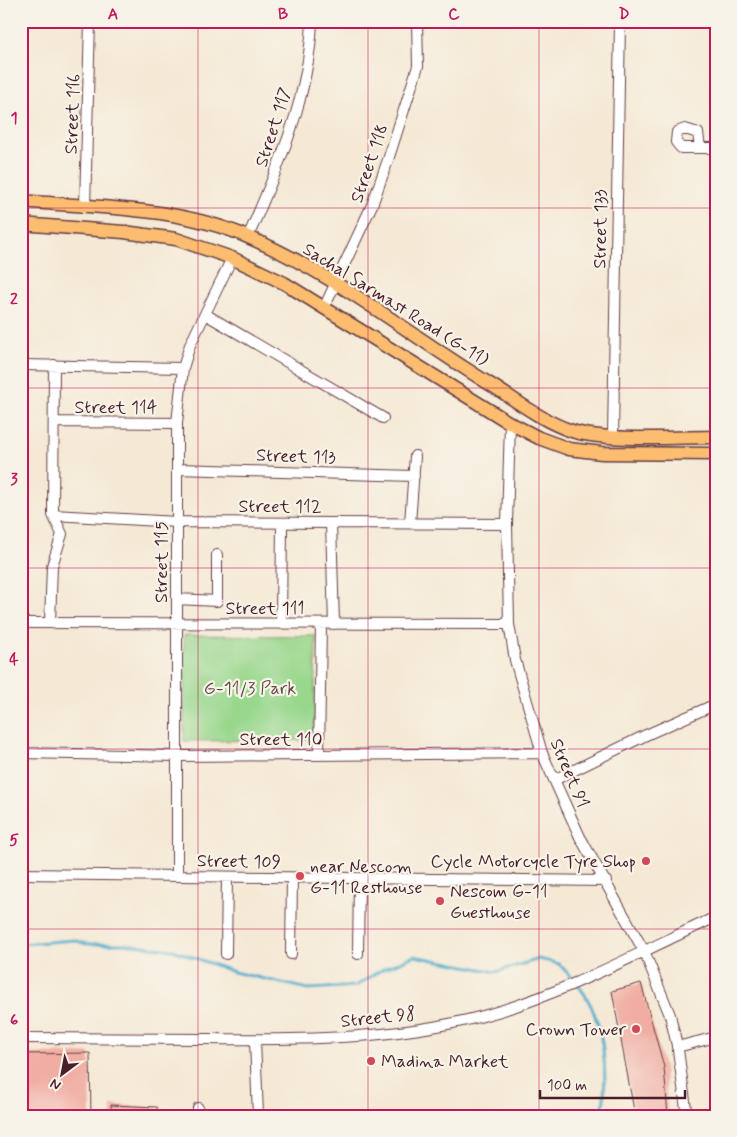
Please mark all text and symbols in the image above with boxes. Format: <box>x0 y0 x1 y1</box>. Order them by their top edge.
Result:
text: A <box>108 4 118 25</box>
text: B <box>278 4 288 25</box>
text: C <box>448 4 460 25</box>
text: D <box>618 4 630 25</box>
street label: Street 116 <box>60 73 86 155</box>
street label: Street 117 <box>250 84 298 170</box>
text: 1 <box>10 108 18 129</box>
street label: Street 118 <box>345 121 395 206</box>
street label: Street 133 <box>588 189 614 269</box>
street label: Sachal Sarmast Road (G-11) <box>298 238 494 372</box>
text: 2 <box>10 289 18 310</box>
street label: Street 114 <box>75 396 158 420</box>
street label: Street 113 <box>256 444 336 470</box>
text: 3 <box>10 469 18 490</box>
street label: Street 112 <box>239 495 322 519</box>
street label: Street 115 <box>150 521 174 603</box>
street label: Street 111 <box>225 597 305 621</box>
text: 4 <box>9 649 19 670</box>
park label: G-11/3 Park <box>204 677 296 701</box>
street label: Street 110 <box>240 728 323 752</box>
street label: Street 91 <box>544 735 594 812</box>
text: 5 <box>9 830 19 851</box>
street label: Street 109 <box>197 849 281 875</box>
place label: Cycle Motorcycle Tyre Shop <box>430 850 636 874</box>
place label: near Nescom G-11 Resthouse <box>310 855 423 900</box>
marker: Cycle Motorcycle Tyre Shop <box>640 855 652 867</box>
marker: near Nescom G-11 Resthouse <box>294 870 306 882</box>
place label: Nescom G-11 Guesthouse <box>450 880 548 925</box>
marker: Nescom G-11 Guesthouse <box>434 895 446 907</box>
street label: Street 98 <box>340 1002 417 1034</box>
text: 6 <box>10 1010 18 1031</box>
place label: Crown Tower <box>526 1018 627 1042</box>
marker: Crown Tower <box>630 1023 642 1035</box>
north arrow <box>38 1050 88 1100</box>
place label: Madina Market <box>381 1050 509 1074</box>
marker: Madina Market <box>365 1055 377 1067</box>
scale bar <box>540 1067 684 1099</box>
text: N <box>47 1074 64 1094</box>
text: 100 m <box>547 1076 587 1096</box>

